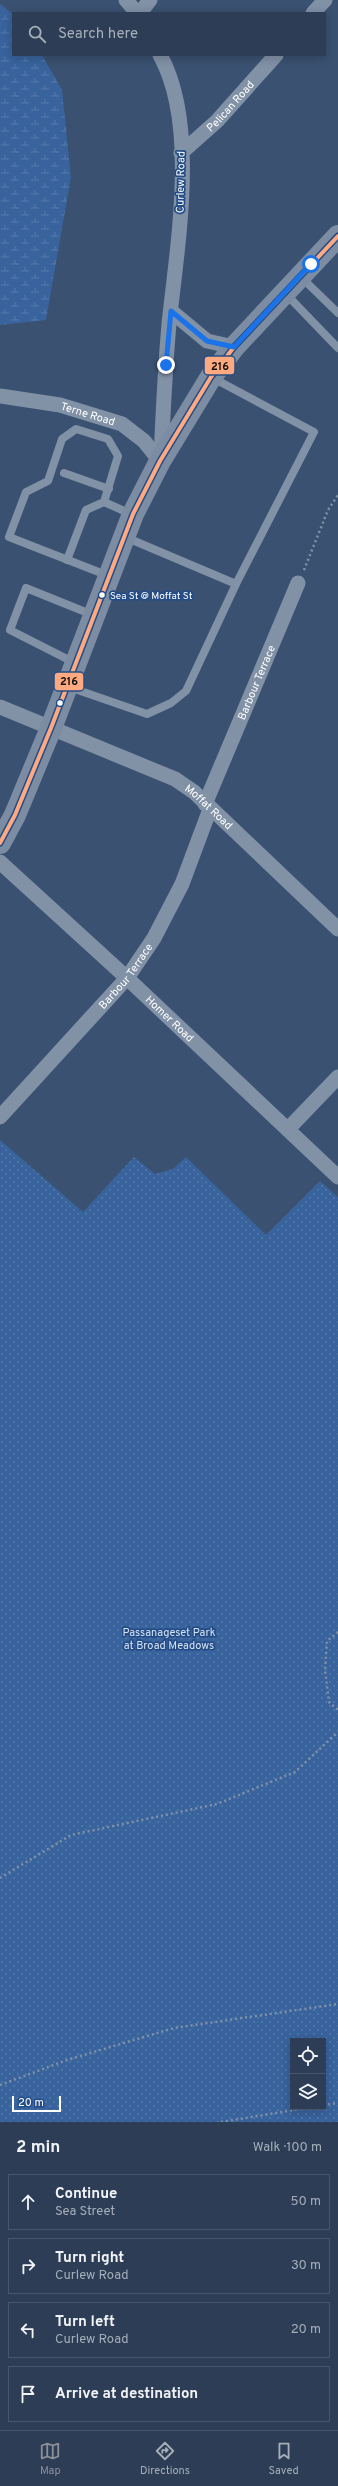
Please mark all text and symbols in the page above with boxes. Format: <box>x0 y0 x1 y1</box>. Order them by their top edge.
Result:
search box <box>12 12 326 56</box>
icon: search <box>26 23 48 45</box>
text: Search here <box>58 25 138 44</box>
street label: Pelican Road <box>204 78 258 135</box>
street label: Curlew Road <box>173 151 189 213</box>
route start <box>302 255 320 273</box>
route end <box>157 356 175 374</box>
line badge: 216 <box>204 356 235 375</box>
text: 216 <box>211 360 229 374</box>
street label: Terne Road <box>59 400 117 429</box>
marker: Sea St @ Moffat St <box>97 590 107 600</box>
place label: Sea St @ Moffat St <box>110 590 193 603</box>
street label: Barbour Terrace <box>235 643 279 722</box>
line badge: 216 <box>54 672 84 691</box>
text: 216 <box>60 675 78 689</box>
unlabelled marker <box>55 698 65 708</box>
street label: Moffat Road <box>182 782 235 833</box>
street label: Barbour Terrace <box>96 941 156 1012</box>
street label: Homer Road <box>142 993 196 1045</box>
park label: Passanageset Park at Broad Meadows <box>122 1626 216 1653</box>
map controls <box>290 2038 326 2110</box>
button: locate <box>290 2038 326 2074</box>
button: layers <box>290 2074 326 2110</box>
scale bar <box>12 2094 61 2113</box>
text: 20 m <box>18 2096 44 2110</box>
text: 2 min <box>16 2137 60 2159</box>
text: Walk · 100 m <box>253 2140 322 2156</box>
text: Continue <box>55 2185 117 2204</box>
icon: ahead <box>17 2191 39 2213</box>
text: 50 m <box>291 2194 321 2210</box>
text: Sea Street <box>55 2204 115 2220</box>
text: Turn right <box>55 2249 124 2268</box>
icon: right <box>17 2255 39 2277</box>
text: 30 m <box>291 2258 321 2274</box>
text: Curlew Road <box>55 2268 129 2284</box>
text: Turn left <box>55 2313 115 2332</box>
icon: left <box>17 2319 39 2341</box>
text: 20 m <box>291 2322 321 2338</box>
text: Curlew Road <box>55 2332 129 2348</box>
icon: arrive <box>17 2383 39 2405</box>
text: Arrive at destination <box>55 2385 198 2404</box>
tab: Map <box>39 2440 61 2478</box>
tab: Directions <box>140 2440 190 2478</box>
tab: Saved <box>268 2440 299 2478</box>

